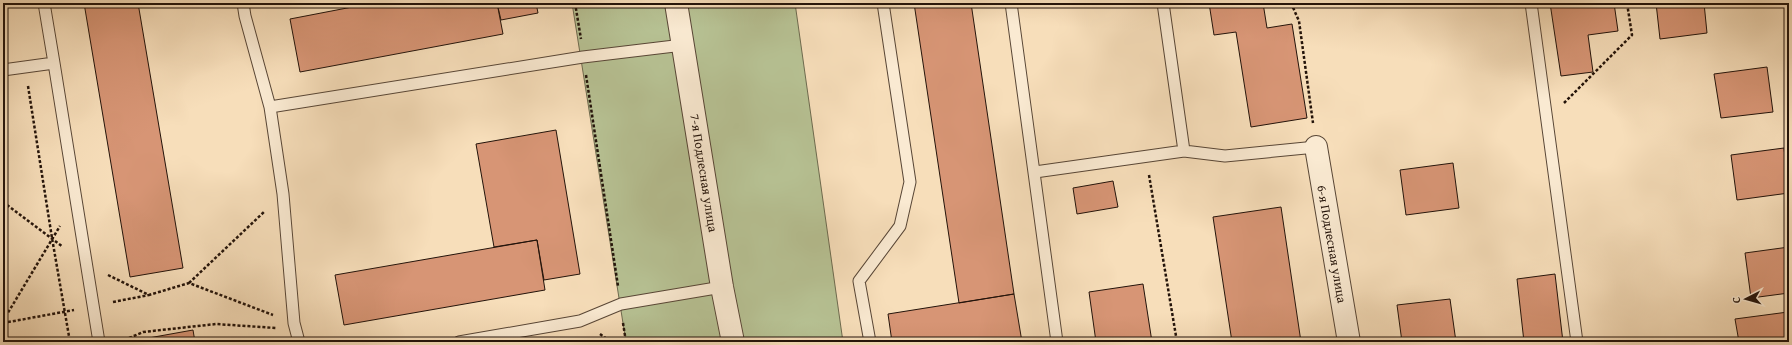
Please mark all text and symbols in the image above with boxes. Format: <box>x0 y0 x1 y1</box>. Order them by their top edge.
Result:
street label: 7-я Подлесная улица <box>685 112 723 234</box>
street label: 6-я Подлесная улица <box>1312 183 1352 305</box>
north arrow <box>1726 279 1766 319</box>
text: С <box>1728 296 1744 304</box>

